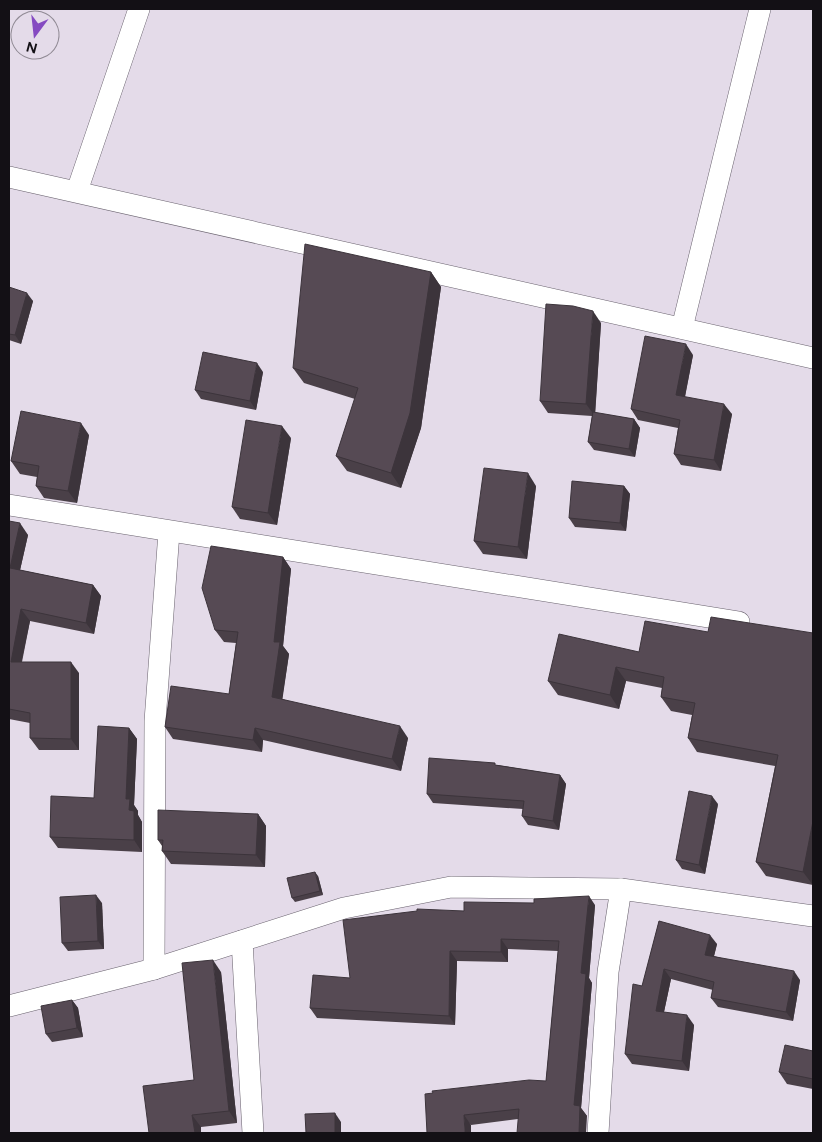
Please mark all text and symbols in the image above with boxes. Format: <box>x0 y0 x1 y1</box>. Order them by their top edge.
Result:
north arrow <box>10 10 60 60</box>
text: N <box>24 37 39 57</box>

